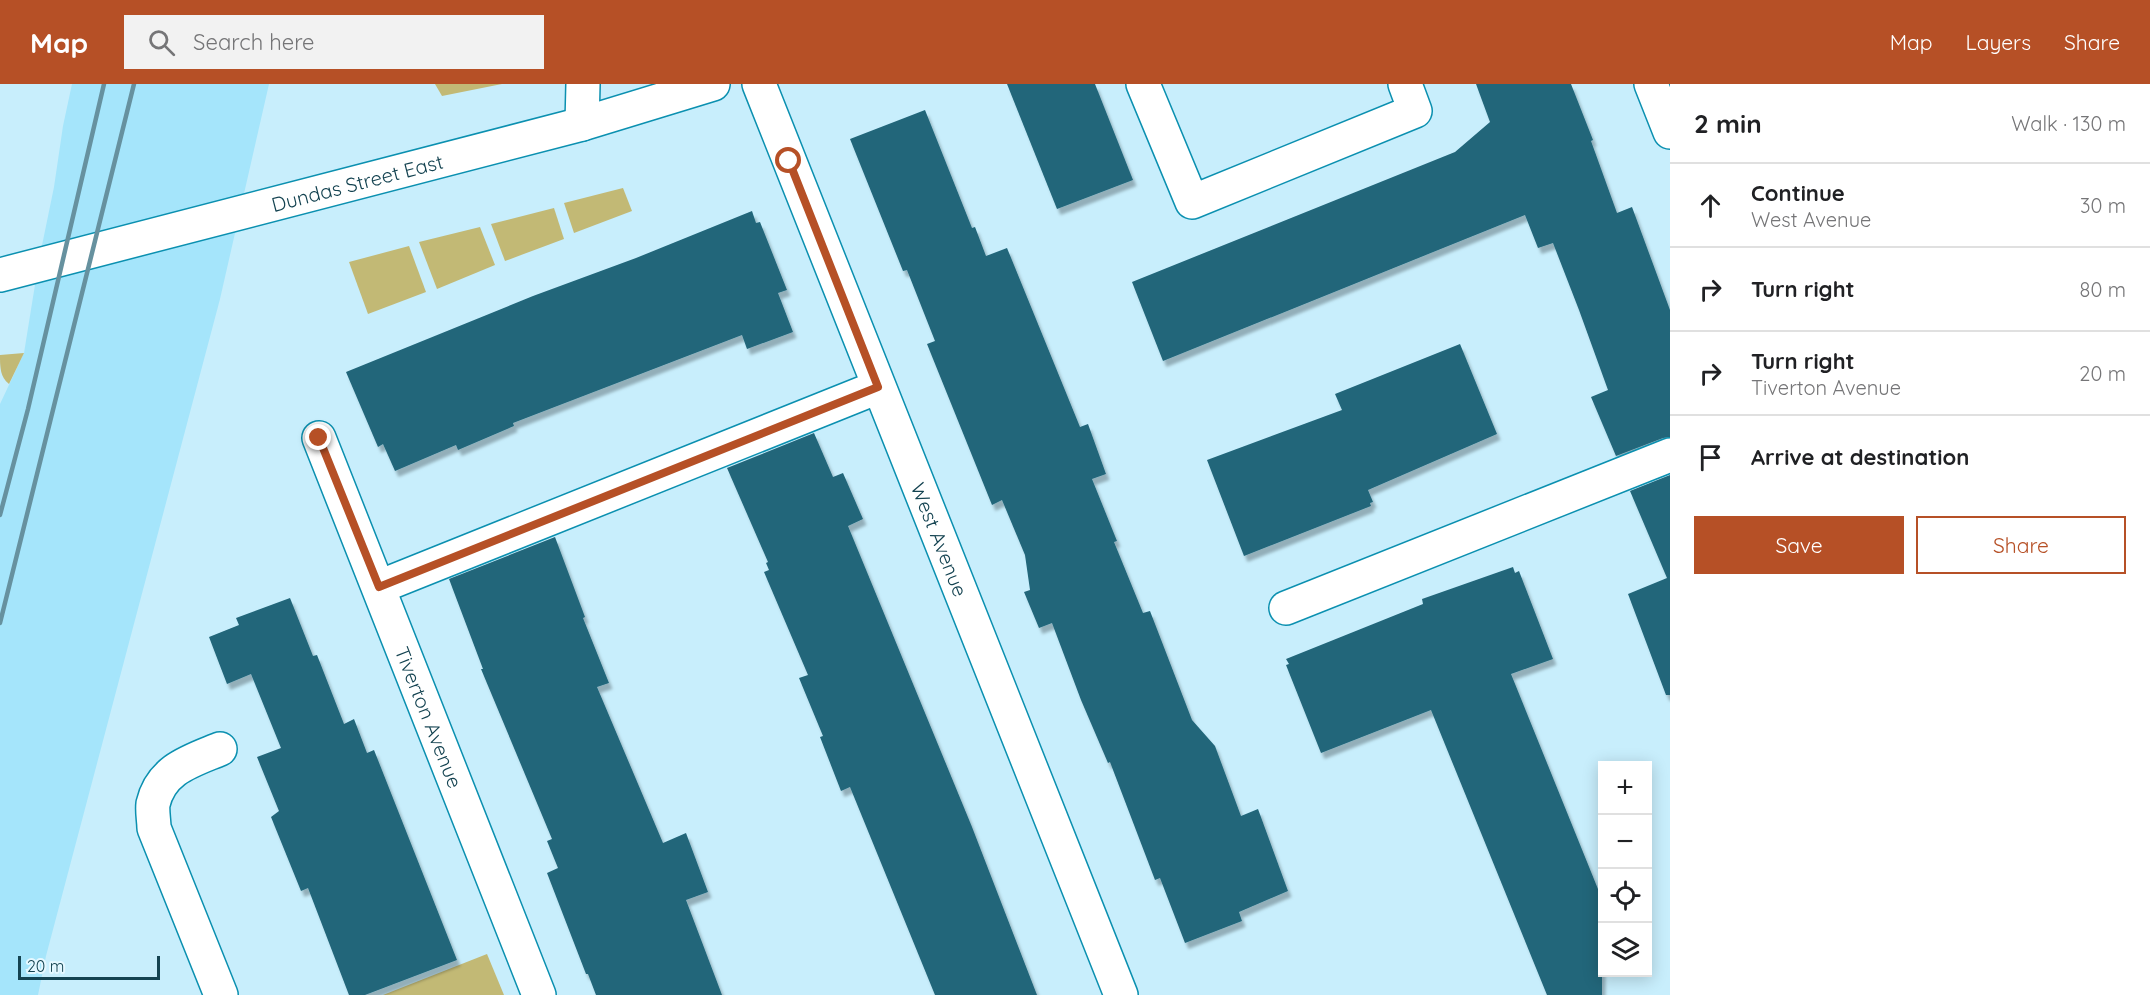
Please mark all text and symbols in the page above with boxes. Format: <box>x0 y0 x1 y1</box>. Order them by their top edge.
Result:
search box <box>124 15 544 69</box>
text: Map <box>30 25 88 60</box>
icon: search <box>145 26 178 59</box>
text: Search here <box>193 28 315 56</box>
text: Map <box>1890 29 1933 55</box>
text: Layers <box>1966 29 2031 55</box>
text: Share <box>2064 29 2120 55</box>
text: 2 min <box>1694 107 1762 140</box>
text: Walk · 130 m <box>2011 111 2126 136</box>
route start <box>775 147 801 173</box>
street label: Dundas Street East <box>269 148 446 217</box>
text: Continue <box>1751 179 1845 207</box>
icon: ahead <box>1694 189 1727 222</box>
text: 30 m <box>2080 193 2126 218</box>
text: West Avenue <box>1751 207 1871 232</box>
icon: right <box>1694 273 1727 306</box>
text: Turn right <box>1751 275 1855 303</box>
text: 80 m <box>2080 277 2126 302</box>
text: Turn right <box>1751 347 1855 375</box>
icon: right <box>1694 357 1727 390</box>
text: 20 m <box>2079 361 2126 386</box>
text: Tiverton Avenue <box>1751 375 1901 400</box>
route end <box>305 424 331 450</box>
icon: arrive <box>1694 441 1727 474</box>
text: Arrive at destination <box>1751 443 1969 471</box>
street label: West Avenue <box>906 479 974 600</box>
button: Save <box>1694 516 1904 574</box>
button: Share <box>1916 516 2126 574</box>
street label: Tiverton Avenue <box>390 643 468 791</box>
map controls <box>1598 761 1652 977</box>
button: + <box>1598 761 1652 815</box>
button: − <box>1598 815 1652 869</box>
button: locate <box>1598 869 1652 923</box>
button: layers <box>1598 923 1652 977</box>
scale bar <box>18 953 160 980</box>
text: 20 m <box>27 956 64 976</box>

